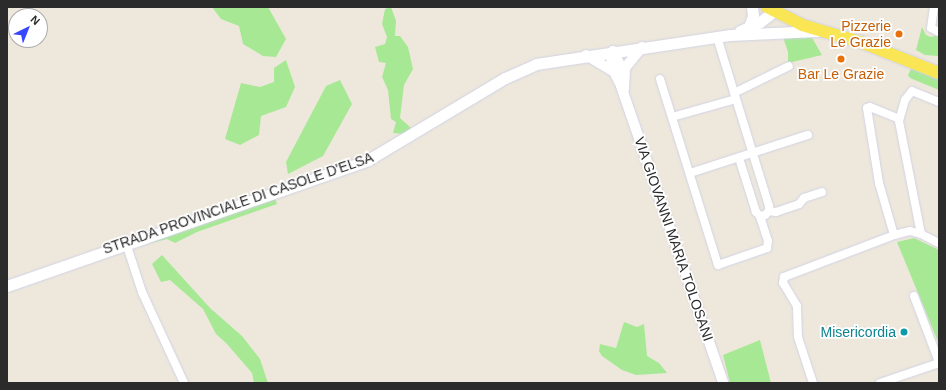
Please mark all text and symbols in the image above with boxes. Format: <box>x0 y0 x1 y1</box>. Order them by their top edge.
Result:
north arrow <box>8 8 48 48</box>
text: N <box>28 13 42 27</box>
place label: Pizzerie Le Grazie <box>830 18 891 50</box>
marker: Pizzerie Le Grazie <box>894 29 904 39</box>
marker: Bar Le Grazie <box>836 54 846 64</box>
place label: Bar Le Grazie <box>798 66 884 82</box>
street label: VIA GIOVANNI MARIA TOLOSANI <box>631 134 717 344</box>
street label: STRADA PROVINCIALE DI CASOLE D'ELSA <box>100 149 376 257</box>
place label: Misericordia <box>821 324 896 340</box>
marker: Misericordia <box>899 327 909 337</box>

